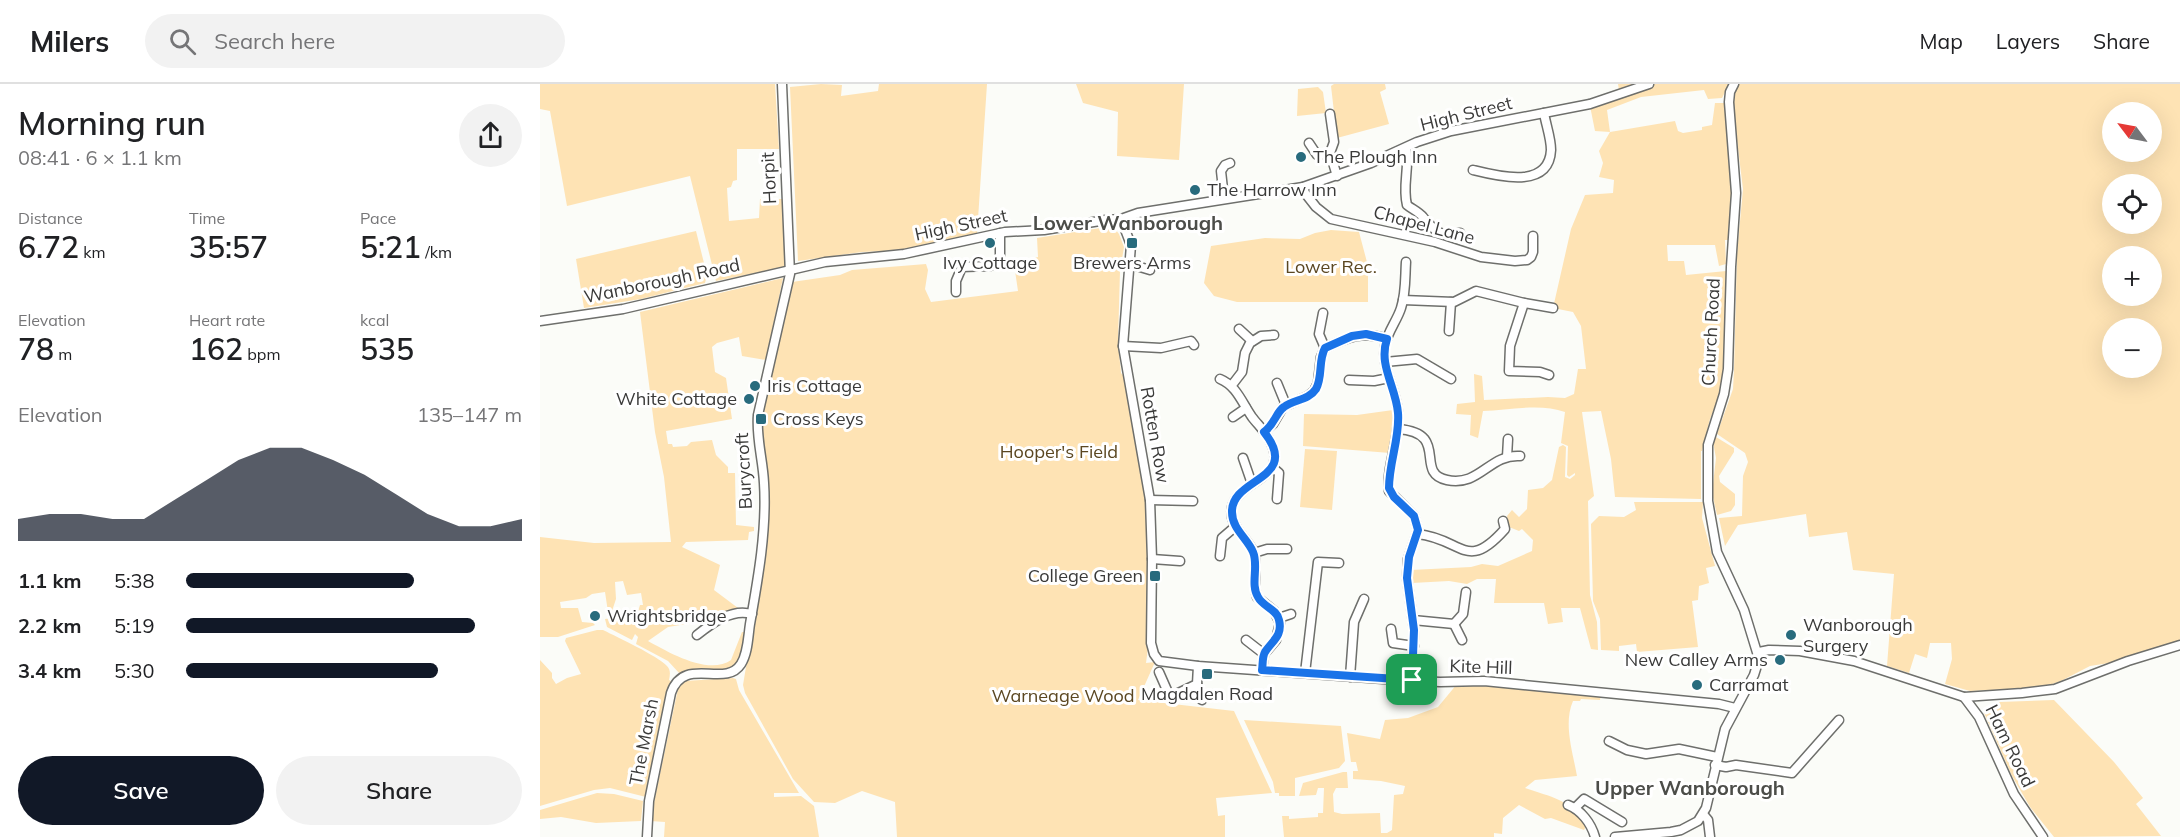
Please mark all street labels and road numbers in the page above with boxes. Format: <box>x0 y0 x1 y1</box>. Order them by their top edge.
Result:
street label: High Street <box>1418 91 1514 136</box>
street label: Horpit <box>756 151 781 205</box>
street label: Chapel Lane <box>1371 200 1477 249</box>
street label: High Street <box>913 203 1009 246</box>
street label: Wanborough Road <box>582 253 742 308</box>
street label: Church Road <box>1696 277 1725 386</box>
street label: Rotten Row <box>1136 385 1175 485</box>
street label: Burycroft <box>730 432 757 510</box>
street label: Kite Hill <box>1449 654 1513 679</box>
street label: The Marsh <box>624 696 663 787</box>
street label: Ham Road <box>1981 701 2040 791</box>

